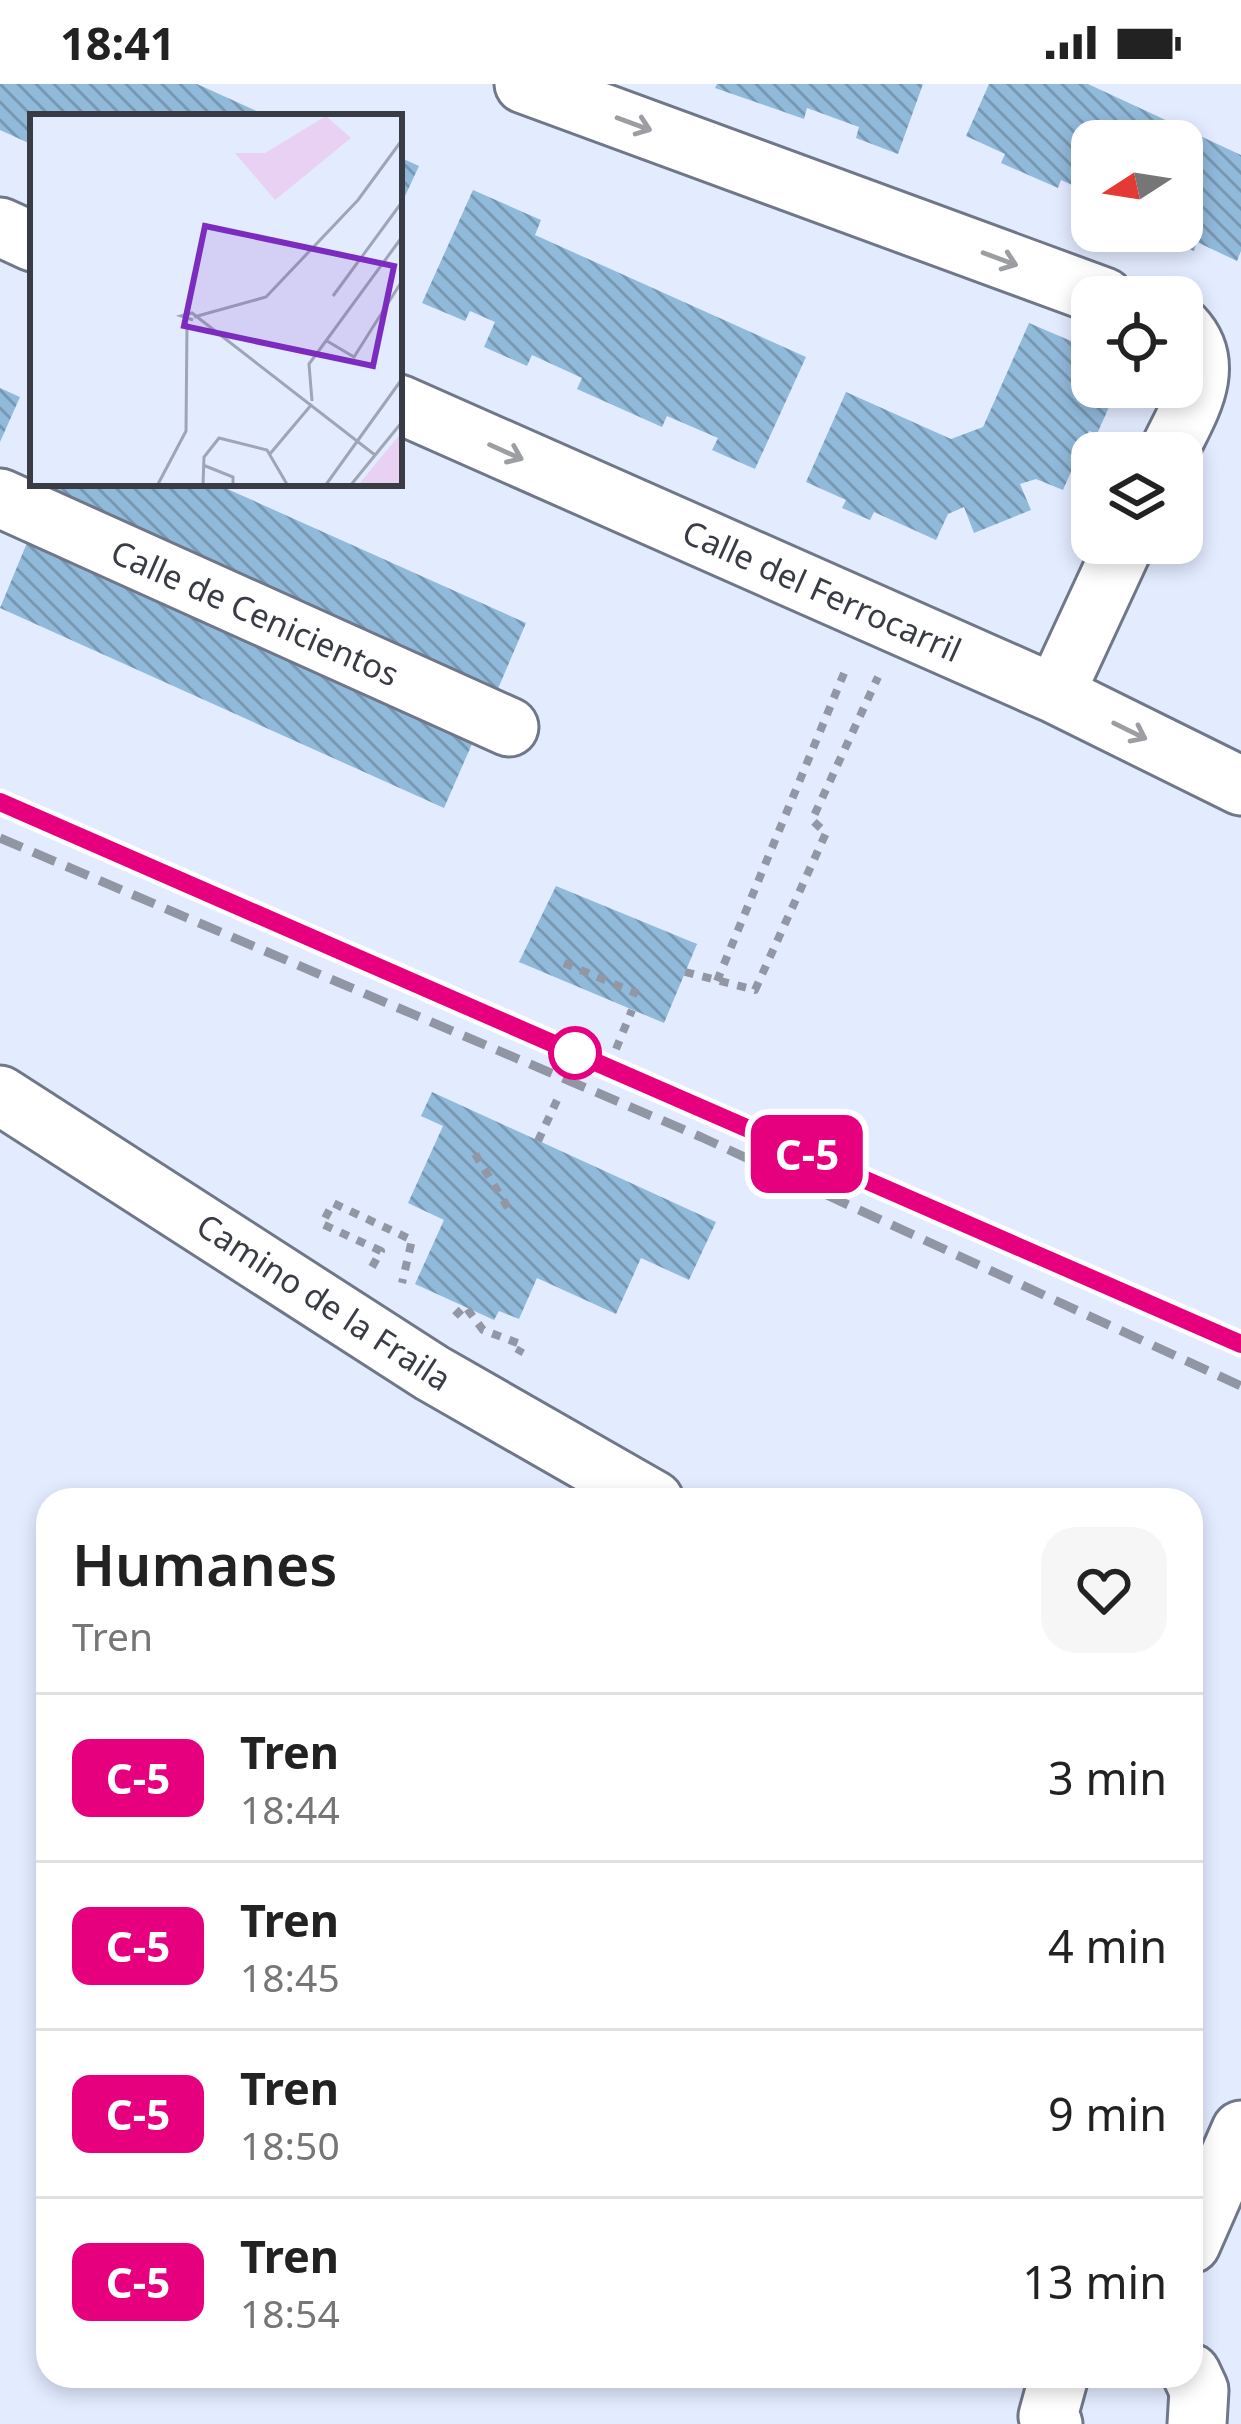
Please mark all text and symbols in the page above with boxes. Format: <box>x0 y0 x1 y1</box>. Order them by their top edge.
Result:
text: 18:41 <box>60 12 176 73</box>
inset map <box>30 114 402 486</box>
one-way arrow <box>615 115 652 137</box>
north arrow <box>1071 120 1203 252</box>
map controls <box>1071 120 1203 564</box>
one-way arrow <box>981 250 1018 271</box>
button: locate <box>1071 276 1203 408</box>
button: layers <box>1071 432 1203 564</box>
one-way arrow <box>487 442 523 464</box>
street label: Calle del Ferrocarril <box>676 509 969 672</box>
street label: Calle de Cenicientos <box>104 529 406 696</box>
one-way arrow <box>1112 721 1147 744</box>
unlabelled marker <box>550 1028 600 1078</box>
line badge: C-5 <box>738 1115 876 1193</box>
text: C-5 <box>775 1125 839 1182</box>
street label: Camino de la Fraila <box>188 1202 460 1401</box>
text: Humanes <box>72 1525 337 1603</box>
button: heart <box>1041 1527 1167 1653</box>
text: Tren <box>72 1609 153 1662</box>
text: Tren <box>240 1721 339 1782</box>
text: 3 min <box>1048 1747 1167 1808</box>
text: C-5 <box>106 1749 170 1806</box>
text: 18:44 <box>240 1782 340 1835</box>
text: Tren <box>240 1889 339 1950</box>
text: 4 min <box>1048 1915 1167 1976</box>
text: C-5 <box>106 1917 170 1974</box>
text: 18:45 <box>240 1950 340 2003</box>
text: Tren <box>240 2057 339 2118</box>
text: 9 min <box>1048 2083 1167 2144</box>
text: C-5 <box>106 2085 170 2142</box>
text: 18:50 <box>240 2118 340 2171</box>
text: Tren <box>240 2225 339 2286</box>
text: 13 min <box>1022 2251 1167 2312</box>
text: C-5 <box>106 2253 170 2310</box>
text: 18:54 <box>240 2286 340 2339</box>

